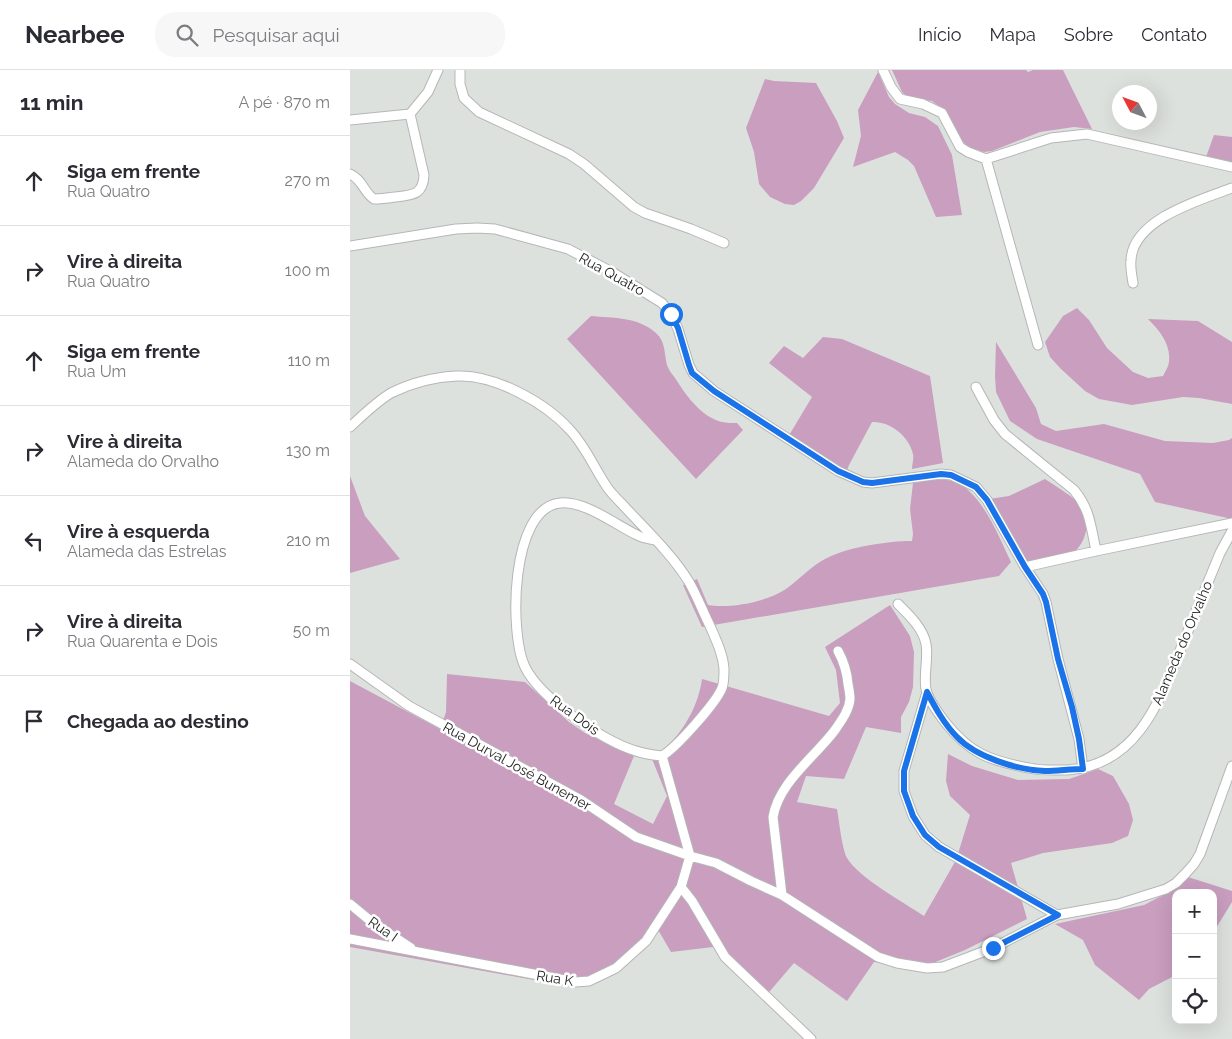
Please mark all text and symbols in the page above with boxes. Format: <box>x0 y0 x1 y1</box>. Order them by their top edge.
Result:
search box <box>155 12 505 57</box>
text: Nearbee <box>25 20 125 49</box>
icon: search <box>173 21 201 49</box>
text: Pesquisar aqui <box>213 24 340 46</box>
text: Início <box>918 24 961 45</box>
text: Mapa <box>989 24 1036 45</box>
text: Sobre <box>1064 24 1113 45</box>
text: Contato <box>1141 24 1207 45</box>
north arrow <box>1112 85 1157 130</box>
text: 11 min <box>20 90 83 115</box>
text: A pé · 870 m <box>239 93 330 112</box>
text: Siga em frente <box>67 160 200 182</box>
icon: ahead <box>20 167 48 195</box>
text: 270 m <box>285 171 330 190</box>
text: Rua Quatro <box>67 182 150 201</box>
street label: Rua Quatro <box>576 249 648 299</box>
text: Vire à direita <box>67 250 182 272</box>
icon: right <box>20 257 48 285</box>
text: 100 m <box>285 261 330 280</box>
text: Rua Quatro <box>67 272 150 291</box>
route start <box>660 303 683 326</box>
text: Siga em frente <box>67 340 200 362</box>
icon: ahead <box>20 347 48 375</box>
text: 110 m <box>288 351 330 370</box>
text: Rua Um <box>67 362 126 381</box>
text: Vire à direita <box>67 430 182 452</box>
icon: right <box>20 437 48 465</box>
text: 130 m <box>286 441 330 460</box>
text: Alameda do Orvalho <box>67 452 219 471</box>
text: Vire à esquerda <box>67 520 210 542</box>
icon: left <box>20 527 48 555</box>
text: 210 m <box>286 531 330 550</box>
text: Alameda das Estrelas <box>67 542 227 561</box>
street label: Alameda do Orvalho <box>1149 579 1215 707</box>
text: Vire à direita <box>67 610 182 632</box>
icon: right <box>20 617 48 645</box>
text: 50 m <box>293 621 330 640</box>
text: Rua Quarenta e Dois <box>67 632 218 651</box>
street label: Rua Dois <box>547 692 603 738</box>
icon: arrive <box>20 707 48 735</box>
text: Chegada ao destino <box>67 710 249 732</box>
street label: Rua Durval José Bunemer <box>440 719 594 813</box>
map controls <box>1172 889 1217 1024</box>
button: + <box>1172 889 1217 934</box>
street label: Rua I <box>365 913 401 945</box>
button: − <box>1172 934 1217 979</box>
route end <box>982 937 1005 960</box>
street label: Rua K <box>535 967 575 989</box>
button: locate <box>1172 979 1217 1024</box>

